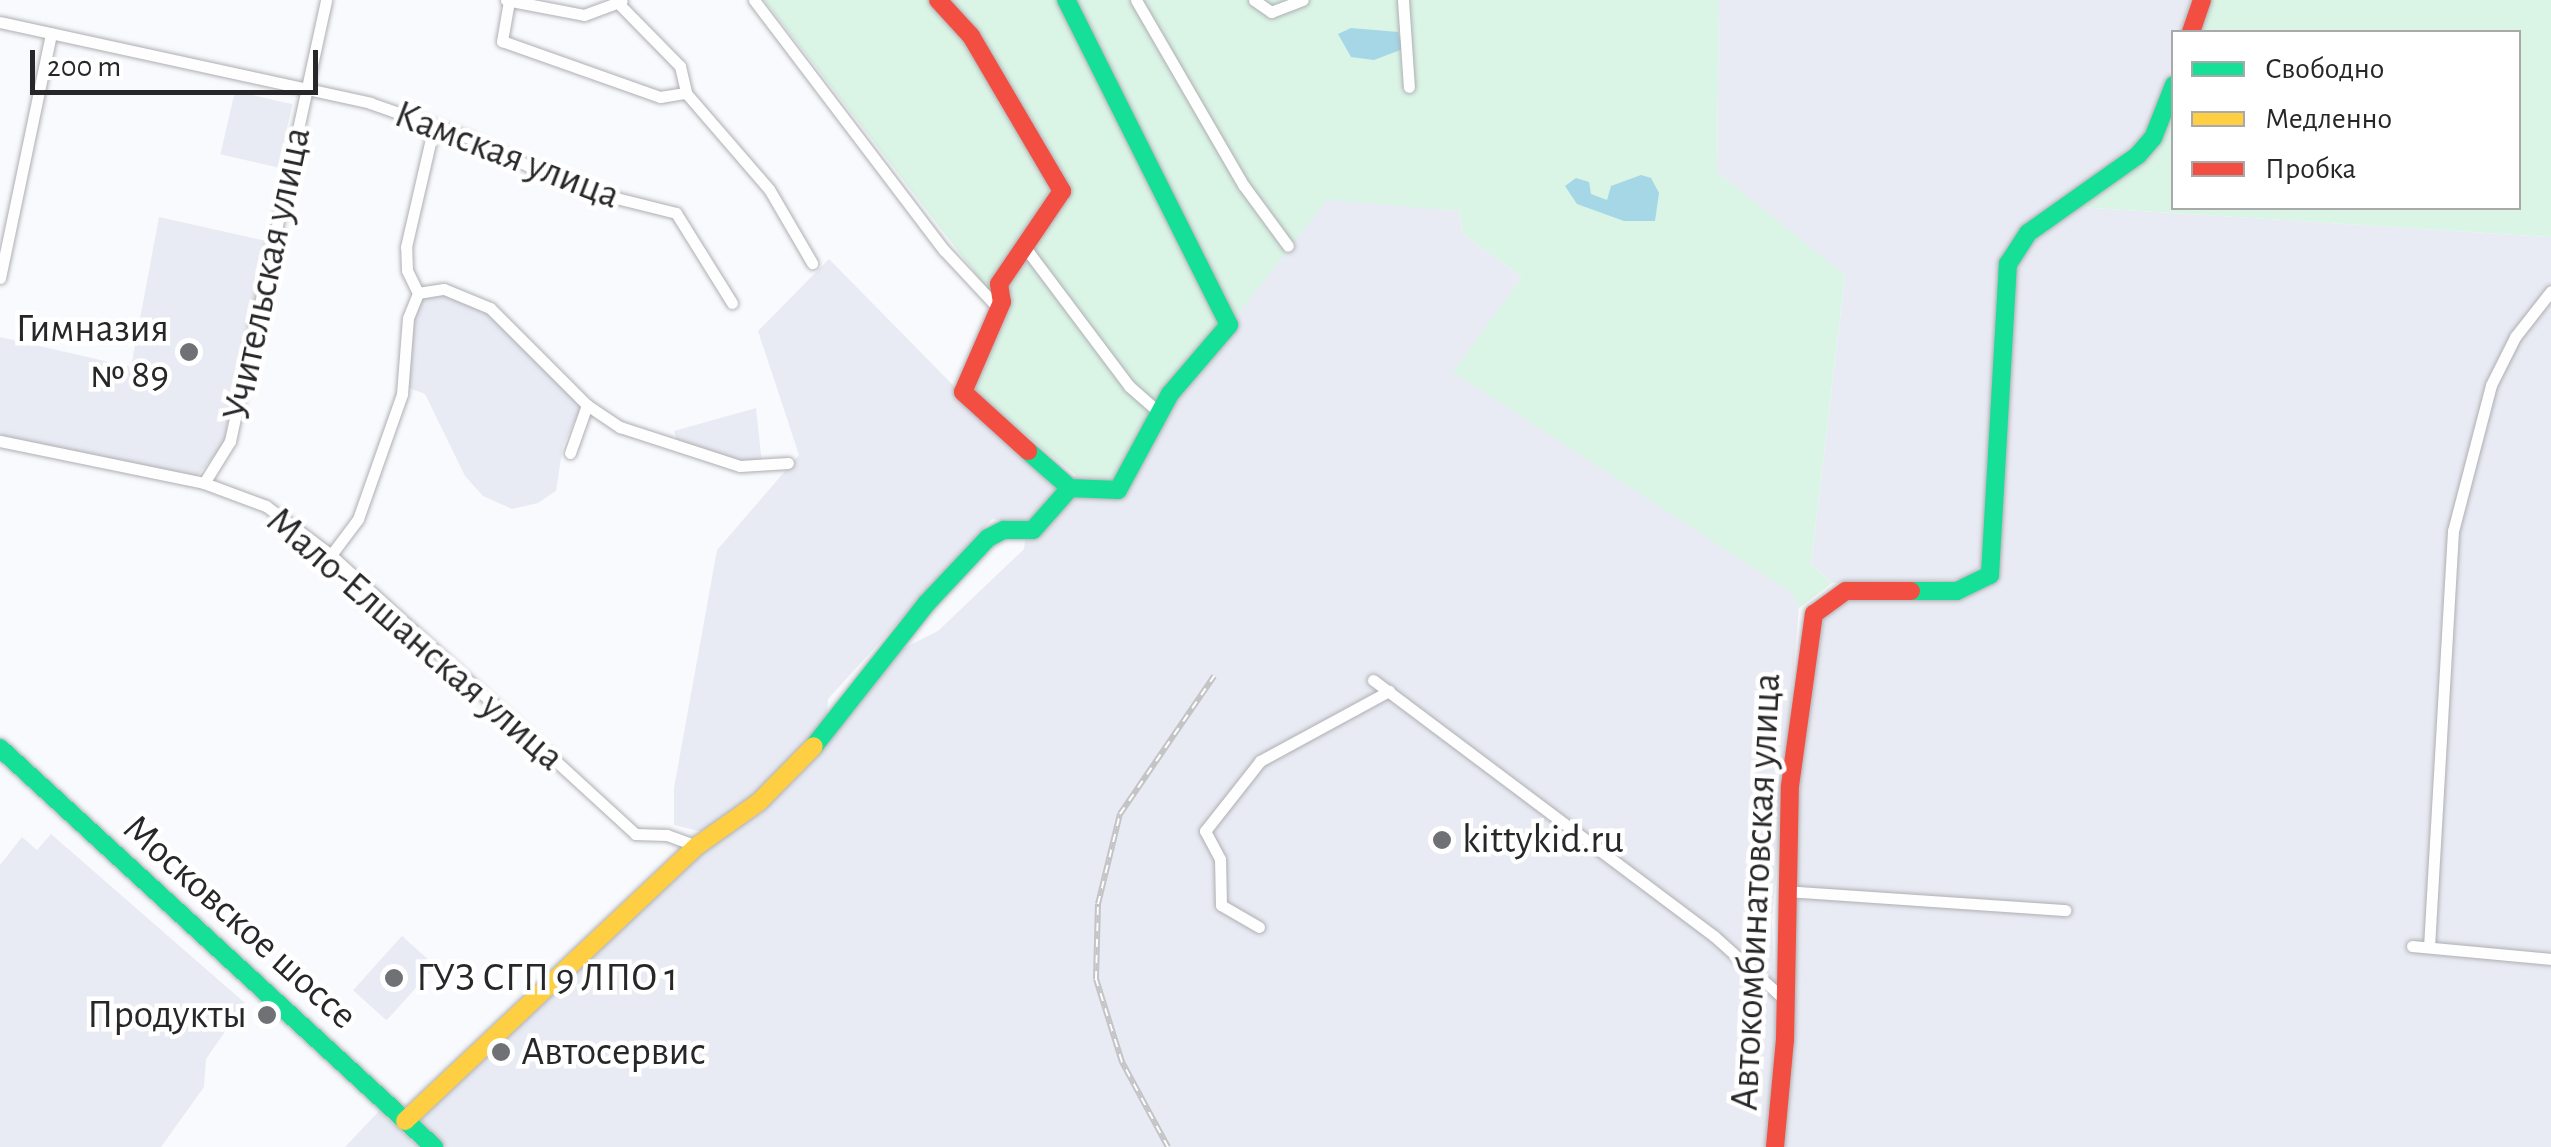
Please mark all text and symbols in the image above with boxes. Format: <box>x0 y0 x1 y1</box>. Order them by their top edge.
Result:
scale bar <box>35 30 322 92</box>
legend <box>2171 30 2521 210</box>
text: 200 m <box>47 52 121 82</box>
text: Свободно <box>2265 54 2384 84</box>
street label: Камская улица <box>388 90 626 220</box>
text: Медленно <box>2265 104 2392 134</box>
street label: Учительская улица <box>212 123 322 425</box>
text: Пробка <box>2265 154 2356 184</box>
place label: Гимназия № 89 <box>16 305 169 399</box>
marker: Гимназия № 89 <box>178 341 200 363</box>
street label: Мало-Елшанская улица <box>256 497 574 781</box>
street label: Автокомбинатовская улица <box>1721 672 1791 1112</box>
street label: Московское шоссе <box>113 804 367 1040</box>
place label: kittykid.ru <box>1462 816 1624 864</box>
marker: kittykid.ru <box>1431 829 1453 851</box>
place label: ГУЗ СГП 9 ЛПО 1 <box>416 954 678 1002</box>
marker: ГУЗ СГП 9 ЛПО 1 <box>381 965 407 991</box>
place label: Продукты <box>87 991 247 1039</box>
marker: Продукты <box>256 1004 278 1026</box>
place label: Автосервис <box>521 1028 706 1076</box>
marker: Автосервис <box>490 1041 512 1063</box>

